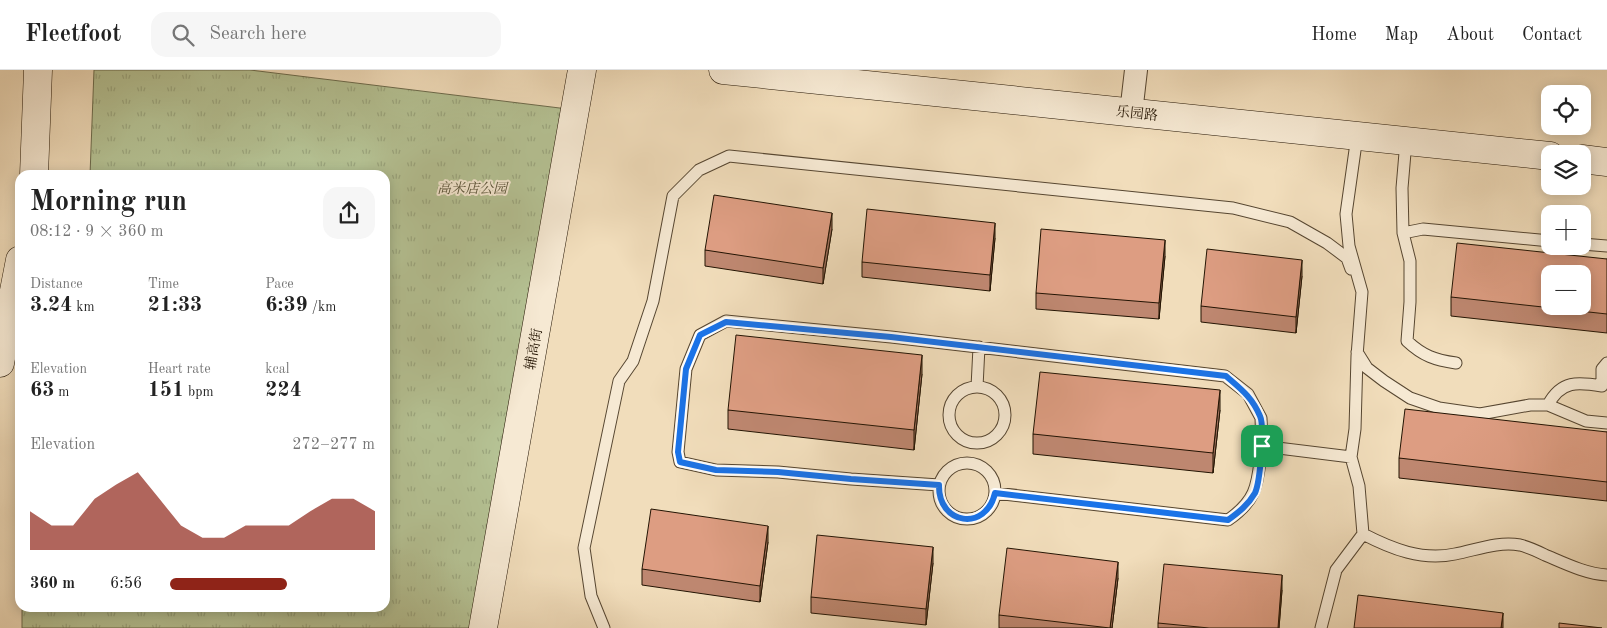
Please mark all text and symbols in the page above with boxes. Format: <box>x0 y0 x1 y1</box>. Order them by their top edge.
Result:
search box <box>151 12 501 57</box>
icon: search <box>169 21 197 49</box>
text: Fleetfoot <box>25 23 121 47</box>
text: Search here <box>209 25 306 44</box>
text: Home <box>1311 26 1357 44</box>
text: Map <box>1385 26 1418 44</box>
text: About <box>1446 26 1494 44</box>
text: Contact <box>1522 26 1582 44</box>
map controls <box>1541 85 1591 315</box>
button: locate <box>1541 85 1591 135</box>
street label: 乐园路 <box>1115 104 1159 123</box>
button: layers <box>1541 145 1591 195</box>
park label: 高米店公园 <box>437 181 509 196</box>
button: share <box>323 187 375 239</box>
text: Morning run <box>30 189 187 217</box>
button: + <box>1541 205 1591 255</box>
text: 08:12 · 9 × 360 m <box>30 224 163 240</box>
button: − <box>1541 265 1591 315</box>
text: Distance <box>30 277 83 291</box>
text: Time <box>148 277 179 291</box>
text: Pace <box>265 277 294 291</box>
text: 3.24 <box>30 295 72 316</box>
text: 21:33 <box>148 295 202 316</box>
text: 6:39 <box>265 295 308 316</box>
text: km <box>72 300 95 314</box>
text: /km <box>308 300 336 314</box>
street label: 辅高街 <box>522 327 545 371</box>
text: Elevation <box>30 362 87 376</box>
text: Heart rate <box>148 362 211 376</box>
text: kcal <box>265 362 289 376</box>
text: 63 <box>30 380 54 401</box>
text: 151 <box>148 380 184 401</box>
text: 224 <box>265 380 302 401</box>
text: m <box>54 385 69 399</box>
text: bpm <box>184 385 214 399</box>
pin <box>1241 425 1283 467</box>
icon: arrive <box>1248 432 1276 460</box>
text: Elevation <box>30 437 95 453</box>
text: 272–277 m <box>292 437 375 453</box>
text: 360 m <box>30 576 75 592</box>
text: 6:56 <box>110 576 142 592</box>

